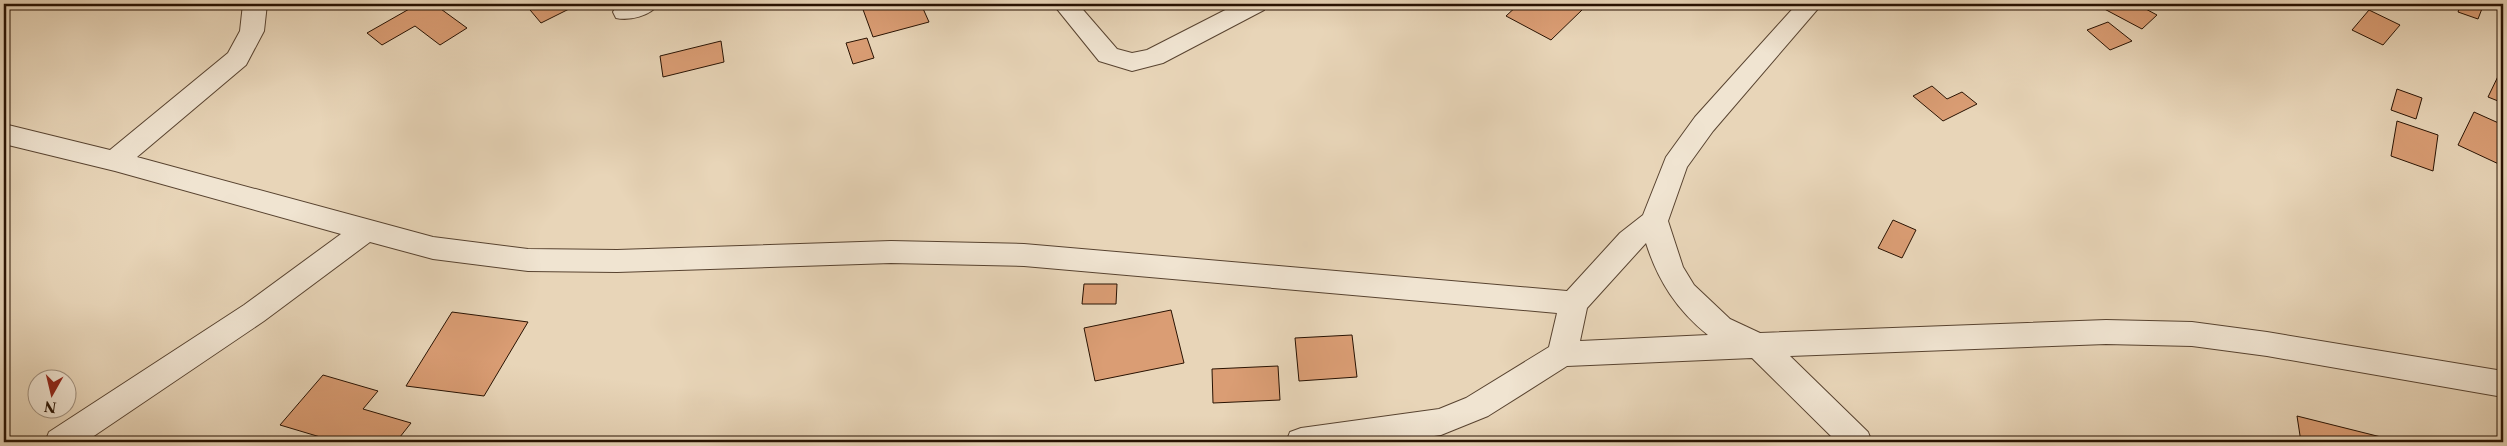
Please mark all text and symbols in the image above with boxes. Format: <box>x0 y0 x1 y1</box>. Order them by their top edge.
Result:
north arrow <box>28 368 78 418</box>
text: N <box>43 397 57 417</box>

